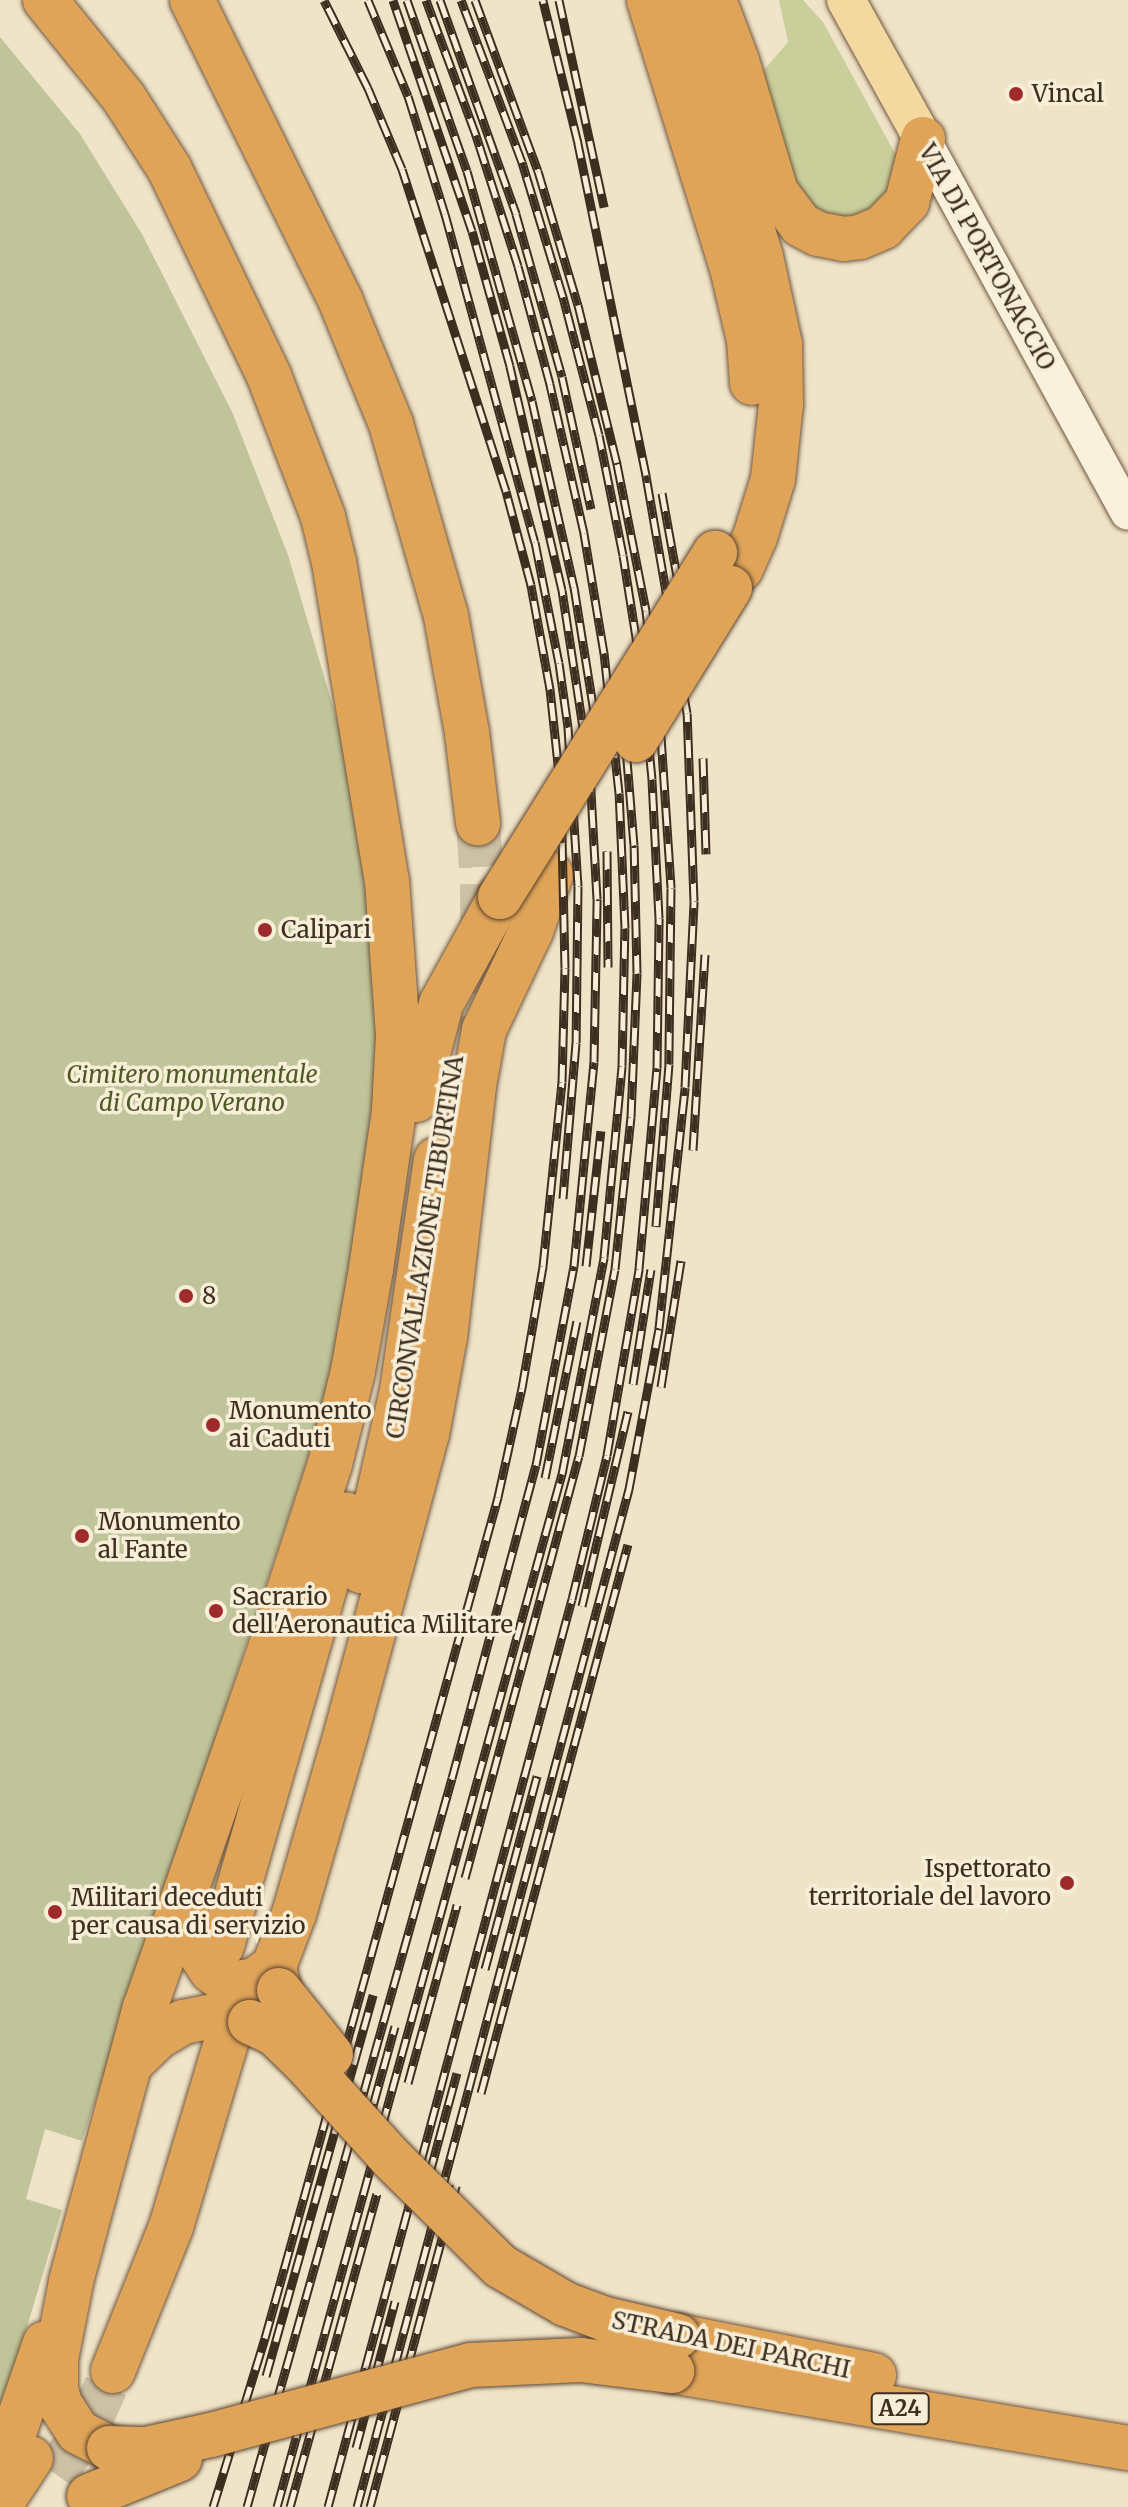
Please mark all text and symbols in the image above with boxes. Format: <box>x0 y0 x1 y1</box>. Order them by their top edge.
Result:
place label: Vincal <box>1032 80 1104 108</box>
marker: Vincal <box>1007 85 1025 103</box>
street label: VIA DI PORTONACCIO <box>913 139 1061 375</box>
place label: Calipari <box>281 916 371 944</box>
marker: Calipari <box>256 921 274 939</box>
street label: CIRCONVALLAZIONE TIBURTINA <box>380 1053 470 1441</box>
park label: Cimitero monumentale di Campo Verano <box>66 1061 318 1117</box>
place label: 8 <box>202 1282 216 1310</box>
marker: 8 <box>177 1287 195 1305</box>
place label: Monumento ai Caduti <box>229 1397 372 1453</box>
marker: Monumento ai Caduti <box>204 1416 222 1434</box>
place label: Monumento al Fante <box>98 1508 241 1564</box>
marker: Monumento al Fante <box>73 1527 91 1545</box>
place label: Sacrario dell'Aeronautica Militare <box>232 1583 513 1639</box>
marker: Sacrario dell'Aeronautica Militare <box>207 1602 225 1620</box>
place label: Ispettorato territoriale del lavoro <box>809 1855 1051 1911</box>
marker: Ispettorato territoriale del lavoro <box>1058 1874 1076 1892</box>
place label: Militari deceduti per causa di servizio <box>71 1884 306 1940</box>
marker: Militari deceduti per causa di servizio <box>46 1903 64 1921</box>
street label: STRADA DEI PARCHI <box>609 2306 853 2384</box>
road number: A24 <box>870 2391 930 2427</box>

